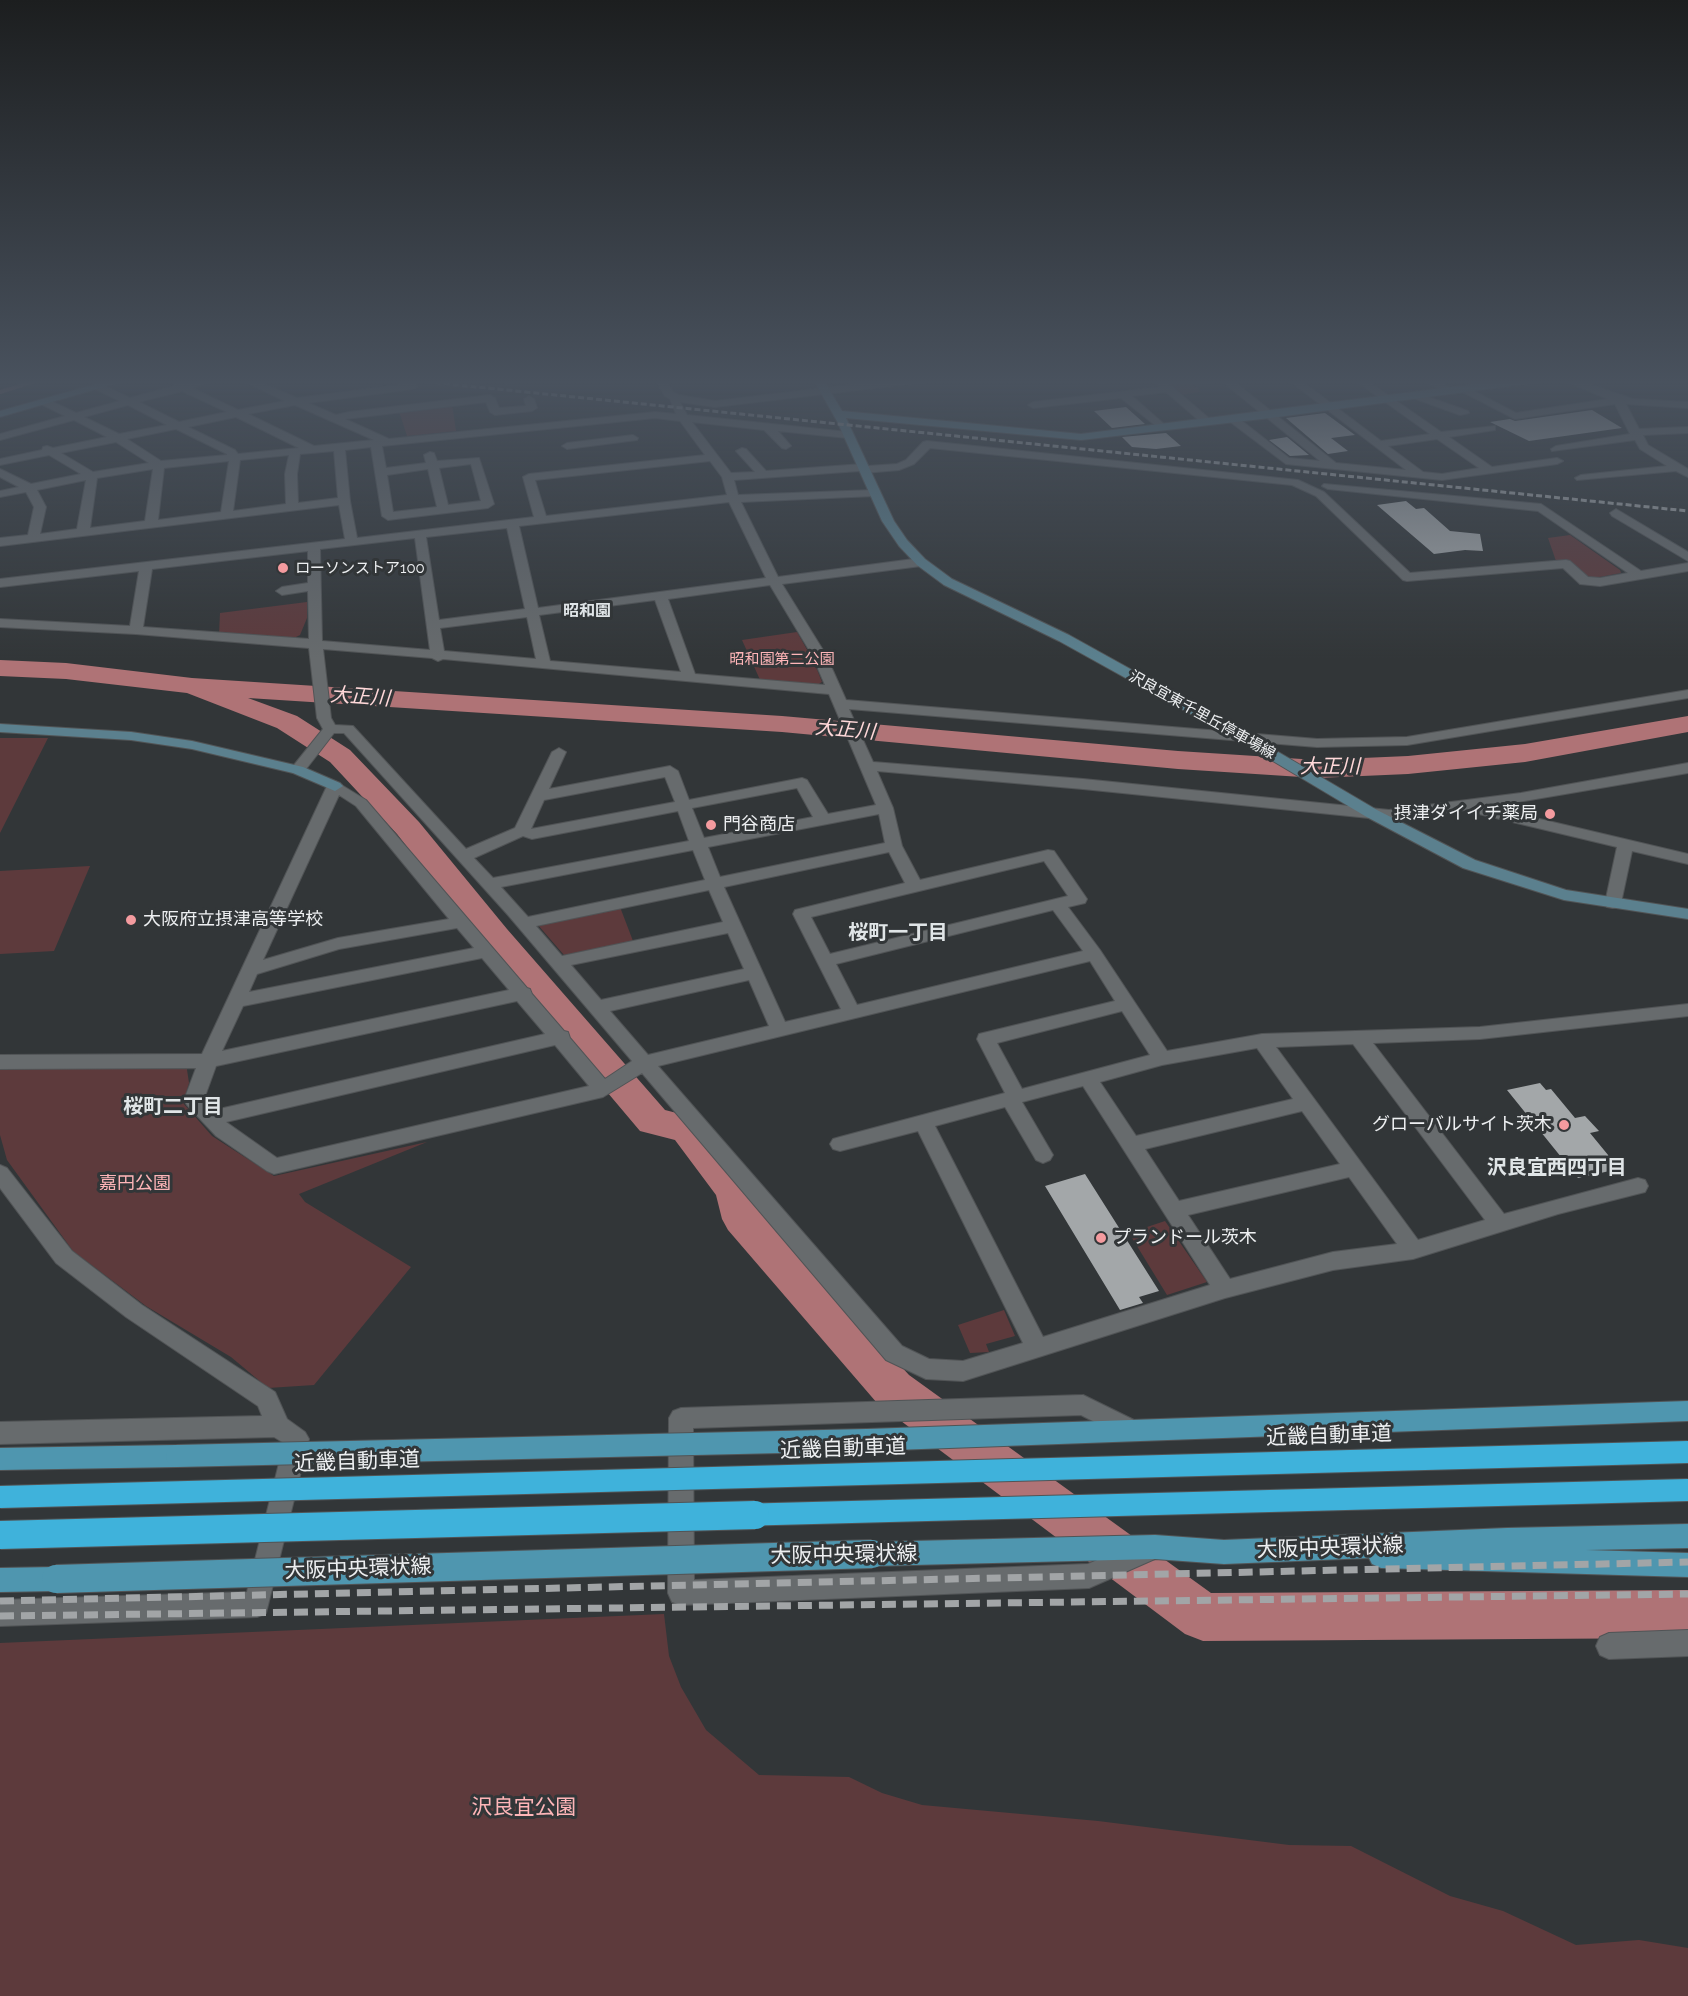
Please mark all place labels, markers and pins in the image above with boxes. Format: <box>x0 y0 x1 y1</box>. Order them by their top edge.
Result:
place label: ローソンストア100 <box>295 559 425 577</box>
marker: ローソンストア100 <box>276 561 290 575</box>
place label: 摂津ダイイチ薬局 <box>1394 803 1538 825</box>
marker: 摂津ダイイチ薬局 <box>1543 807 1557 821</box>
place label: 門谷商店 <box>723 814 795 836</box>
marker: 門谷商店 <box>704 818 718 832</box>
place label: 大阪府立摂津高等学校 <box>143 909 323 931</box>
marker: 大阪府立摂津高等学校 <box>124 913 138 927</box>
place label: グローバルサイト茨木 <box>1372 1114 1552 1136</box>
marker: グローバルサイト茨木 <box>1557 1118 1571 1132</box>
place label: プランドール茨木 <box>1113 1227 1257 1249</box>
marker: プランドール茨木 <box>1094 1231 1108 1245</box>

